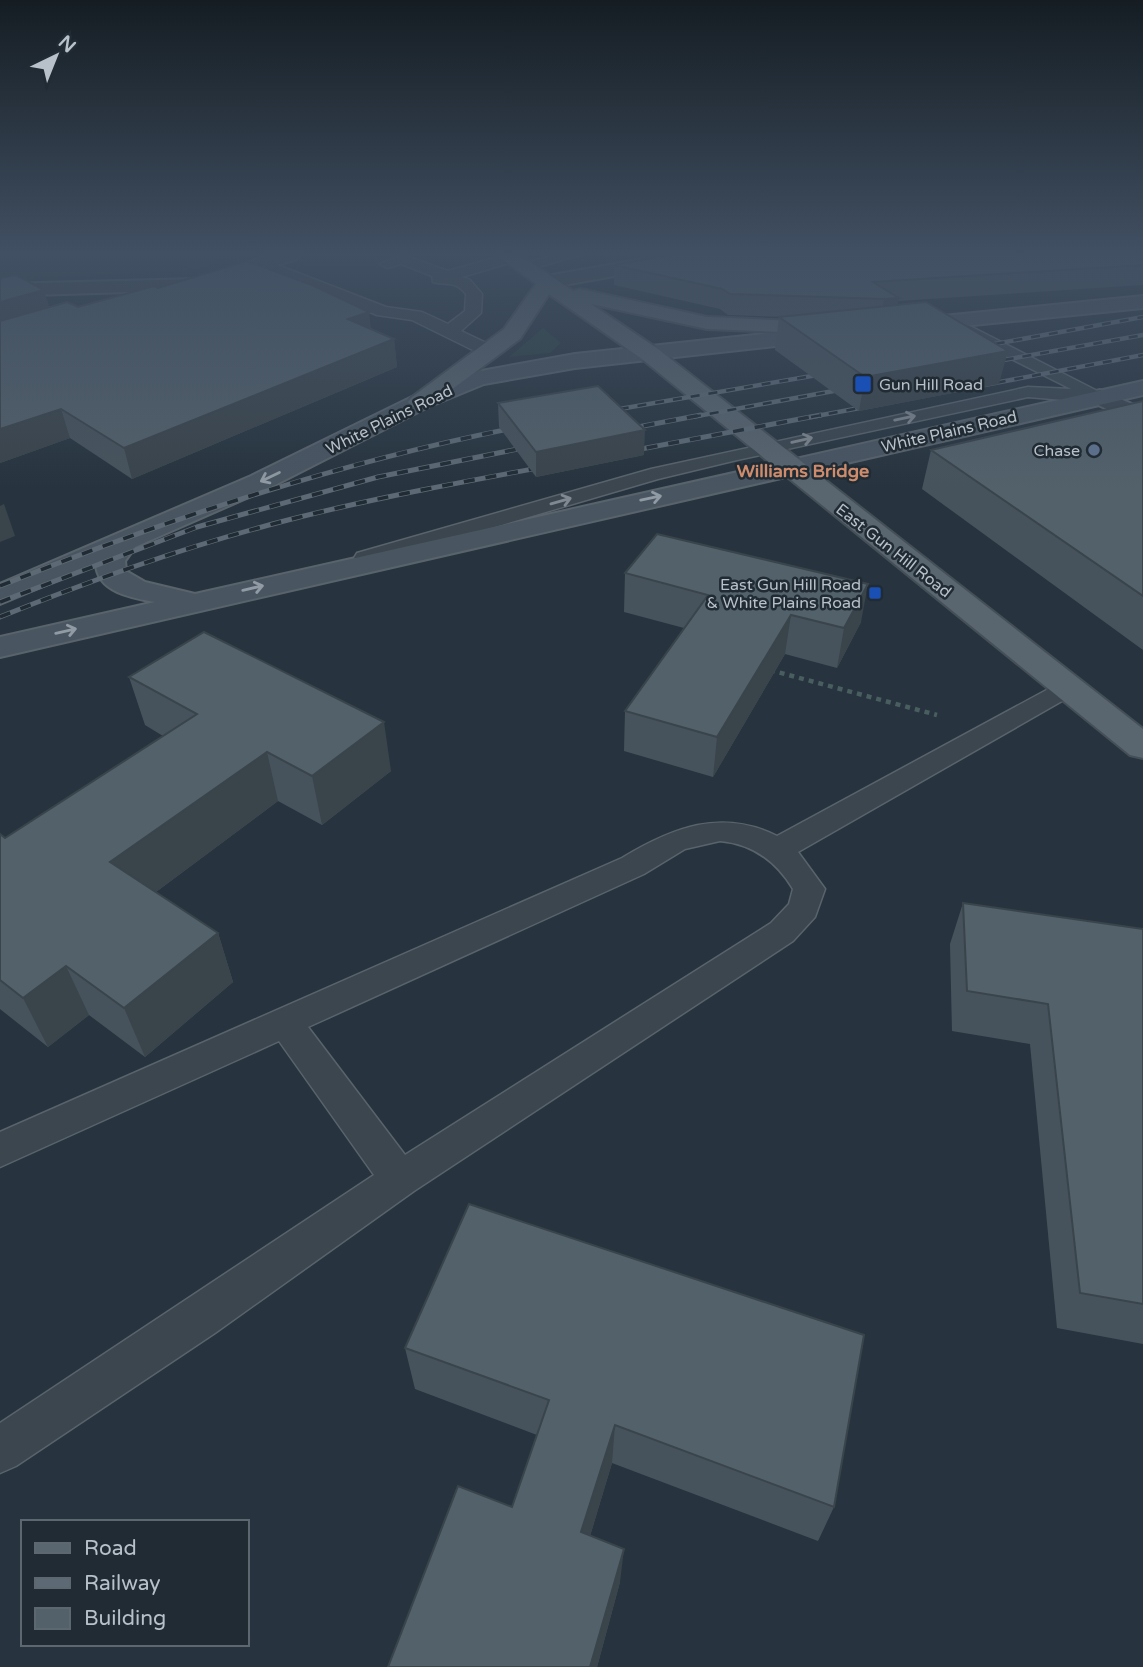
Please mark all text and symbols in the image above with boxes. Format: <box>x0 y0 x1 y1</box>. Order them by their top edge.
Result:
north arrow <box>21 21 91 91</box>
text: N <box>54 31 80 58</box>
marker: Gun Hill Road <box>853 374 873 394</box>
place label: Gun Hill Road <box>879 375 983 395</box>
street label: White Plains Road <box>323 381 456 459</box>
street label: White Plains Road <box>879 407 1019 457</box>
one-way arrow <box>893 411 916 424</box>
one-way arrow <box>791 433 813 446</box>
place label: Chase <box>1033 441 1080 461</box>
marker: Chase <box>1086 442 1102 458</box>
district label: Williams Bridge <box>737 460 869 482</box>
one-way arrow <box>260 471 281 484</box>
one-way arrow <box>639 491 662 505</box>
one-way arrow <box>549 494 572 507</box>
street label: East Gun Hill Road <box>832 500 955 602</box>
place label: East Gun Hill Road & White Plains Road <box>707 575 861 613</box>
one-way arrow <box>241 580 264 594</box>
marker: East Gun Hill Road & White Plains Road <box>867 585 883 601</box>
one-way arrow <box>54 624 77 638</box>
legend <box>21 1520 248 1646</box>
text: Road <box>84 1536 137 1561</box>
text: Railway <box>84 1571 161 1596</box>
text: Building <box>84 1606 166 1631</box>

